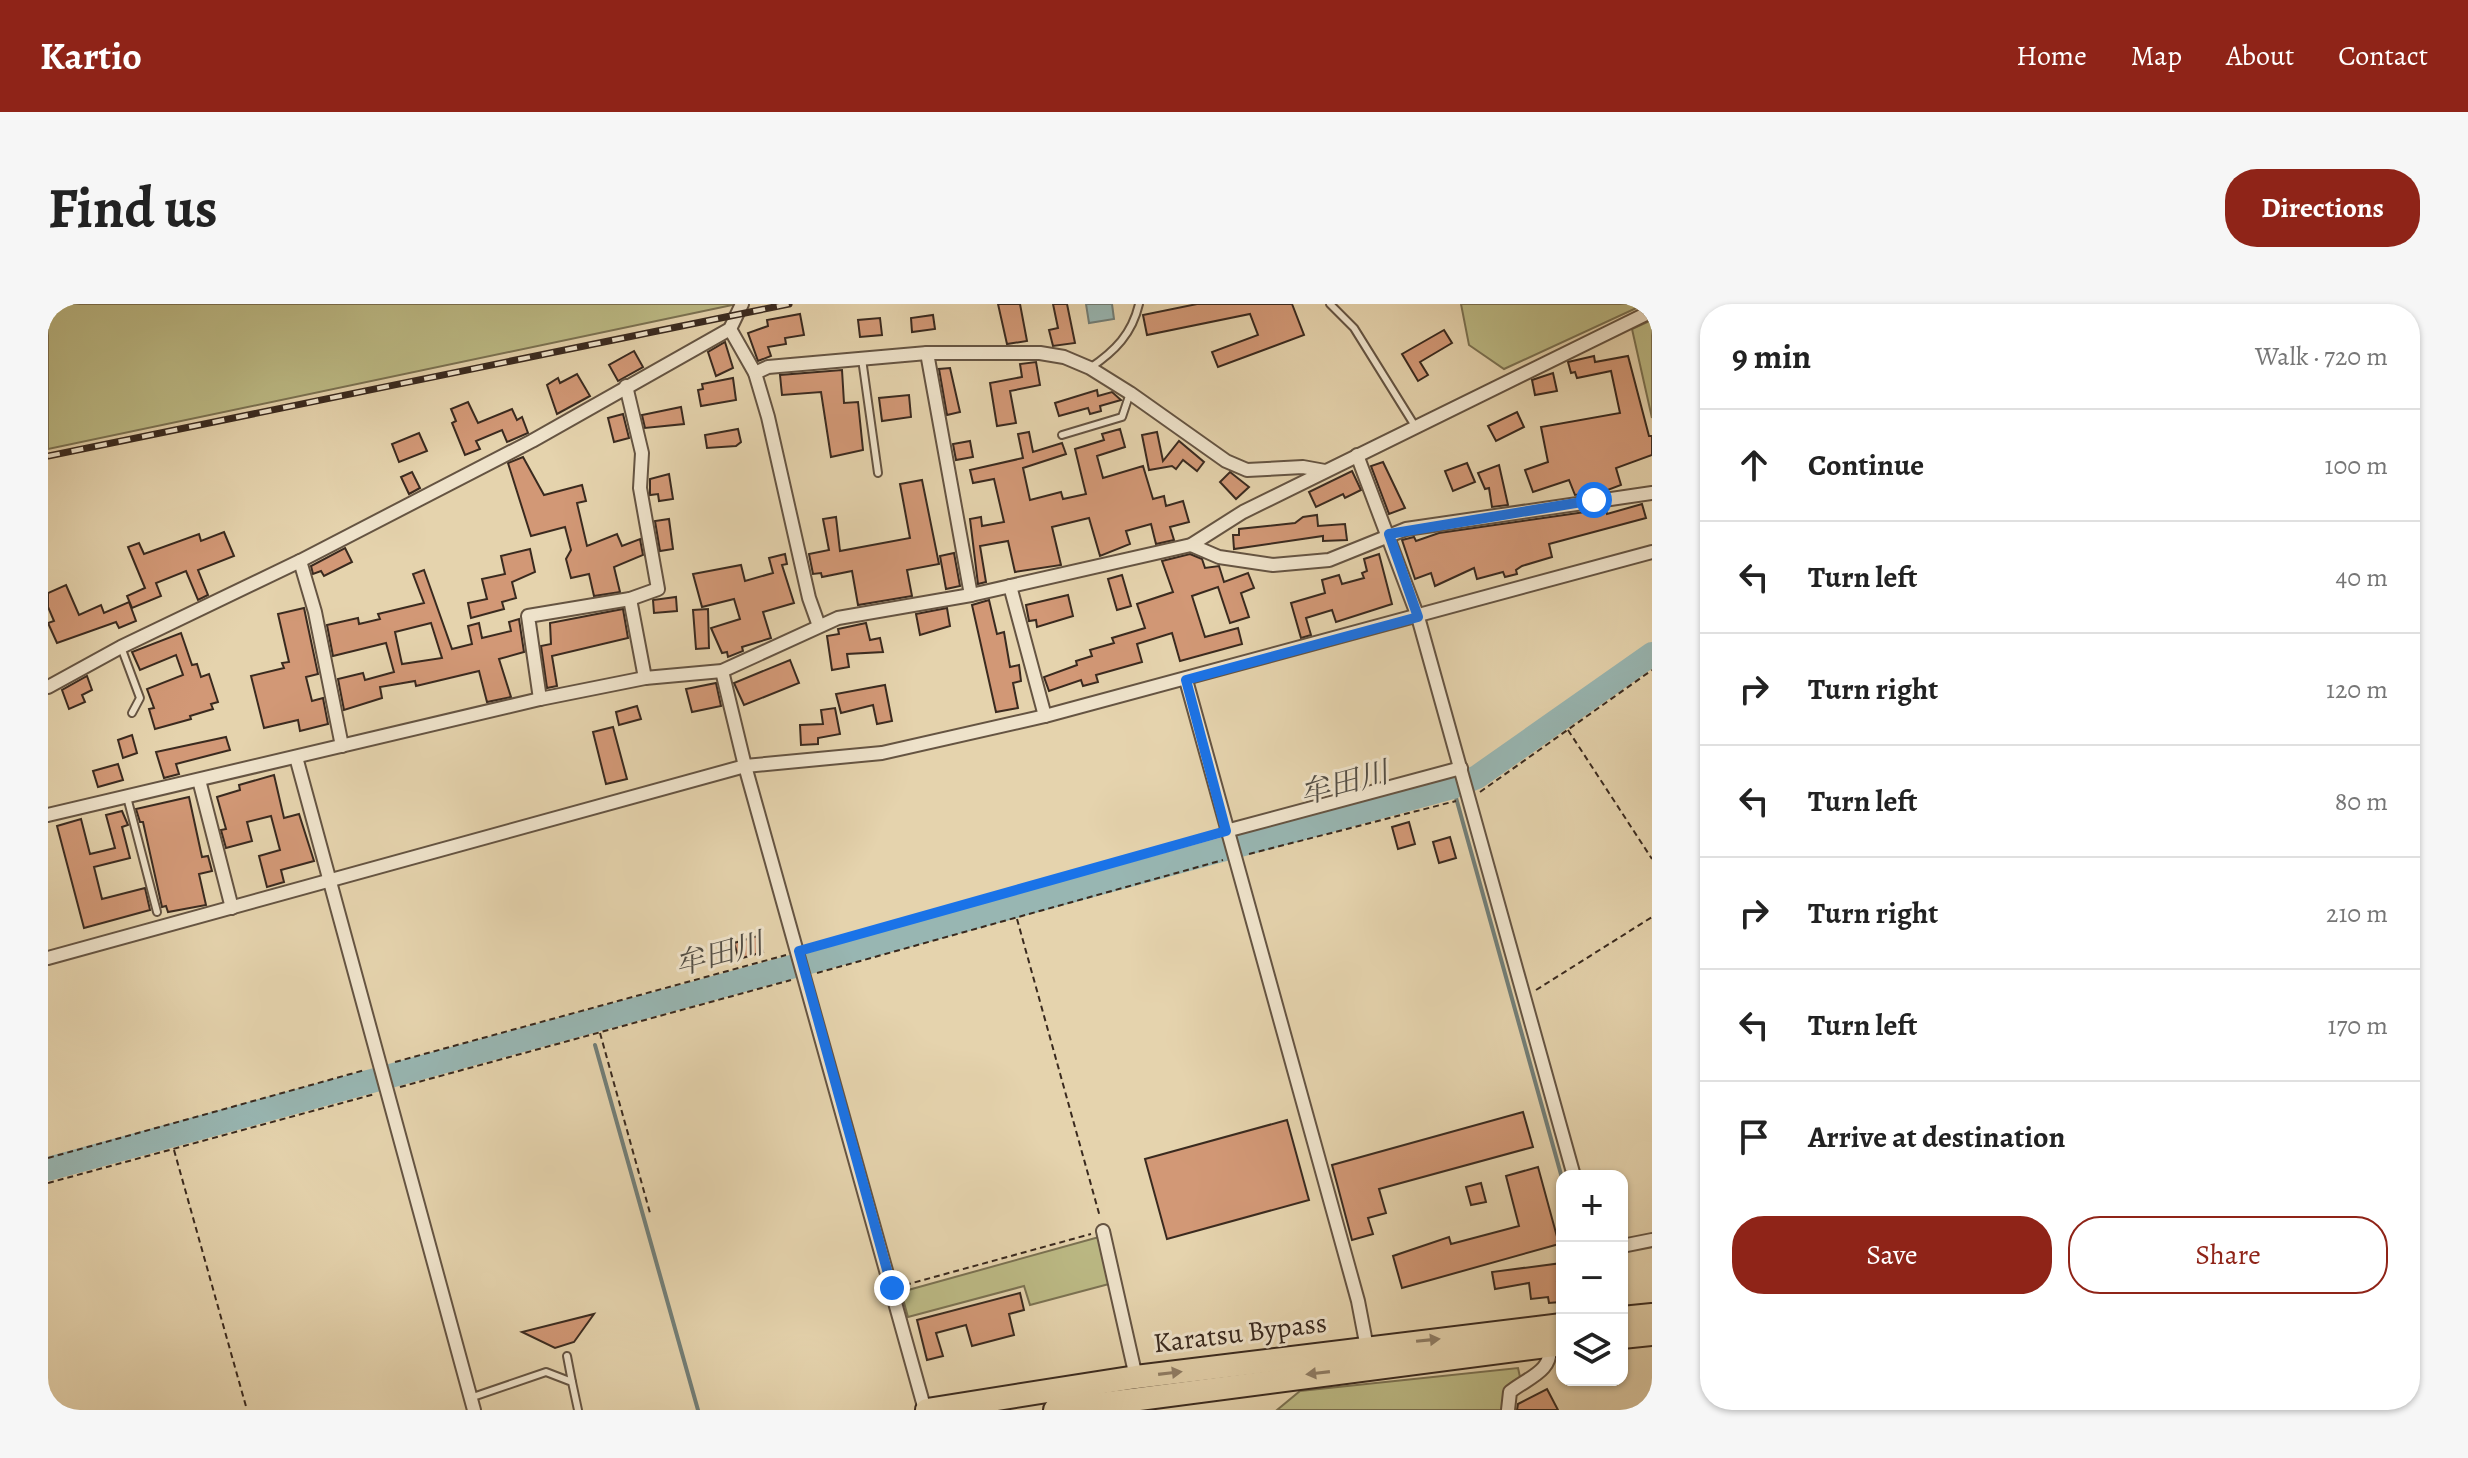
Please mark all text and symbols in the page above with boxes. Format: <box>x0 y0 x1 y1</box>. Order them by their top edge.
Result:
text: Kartio <box>40 30 142 82</box>
text: Home <box>2016 37 2087 75</box>
text: Map <box>2131 37 2182 75</box>
text: About <box>2226 37 2294 75</box>
text: Contact <box>2338 37 2428 75</box>
button: Directions <box>2225 169 2420 247</box>
text: Find us <box>48 170 218 246</box>
text: 9 min <box>1732 333 1811 380</box>
text: Walk · 720 m <box>2255 339 2388 374</box>
icon: ahead <box>1732 443 1776 487</box>
text: Continue <box>1808 445 1924 485</box>
text: 100 m <box>2325 448 2388 483</box>
route start <box>1576 482 1612 518</box>
icon: left <box>1732 555 1776 599</box>
text: Turn left <box>1808 557 1917 597</box>
text: 40 m <box>2336 560 2388 595</box>
icon: right <box>1732 667 1776 711</box>
text: Turn right <box>1808 669 1938 709</box>
text: 120 m <box>2326 672 2388 707</box>
water label: 牟田川 <box>1295 751 1396 814</box>
icon: left <box>1732 779 1776 823</box>
text: Turn left <box>1808 781 1917 821</box>
text: 80 m <box>2335 784 2388 819</box>
icon: right <box>1732 891 1776 935</box>
text: Turn right <box>1808 893 1938 933</box>
text: 210 m <box>2326 896 2388 931</box>
water label: 牟田川 <box>670 922 771 985</box>
icon: left <box>1732 1003 1776 1047</box>
text: Turn left <box>1808 1005 1917 1045</box>
text: 170 m <box>2328 1008 2388 1043</box>
icon: arrive <box>1732 1115 1776 1159</box>
text: Arrive at destination <box>1808 1117 2065 1157</box>
map controls <box>1556 1170 1628 1386</box>
button: + <box>1556 1170 1628 1242</box>
button: Save <box>1732 1216 2052 1294</box>
button: Share <box>2068 1216 2388 1294</box>
button: − <box>1556 1242 1628 1314</box>
route end <box>874 1270 910 1306</box>
street label: Karatsu Bypass <box>1151 1304 1329 1362</box>
button: layers <box>1556 1314 1628 1386</box>
one-way arrow <box>1416 1334 1441 1347</box>
one-way arrow <box>1158 1366 1183 1379</box>
one-way arrow <box>1305 1367 1330 1380</box>

